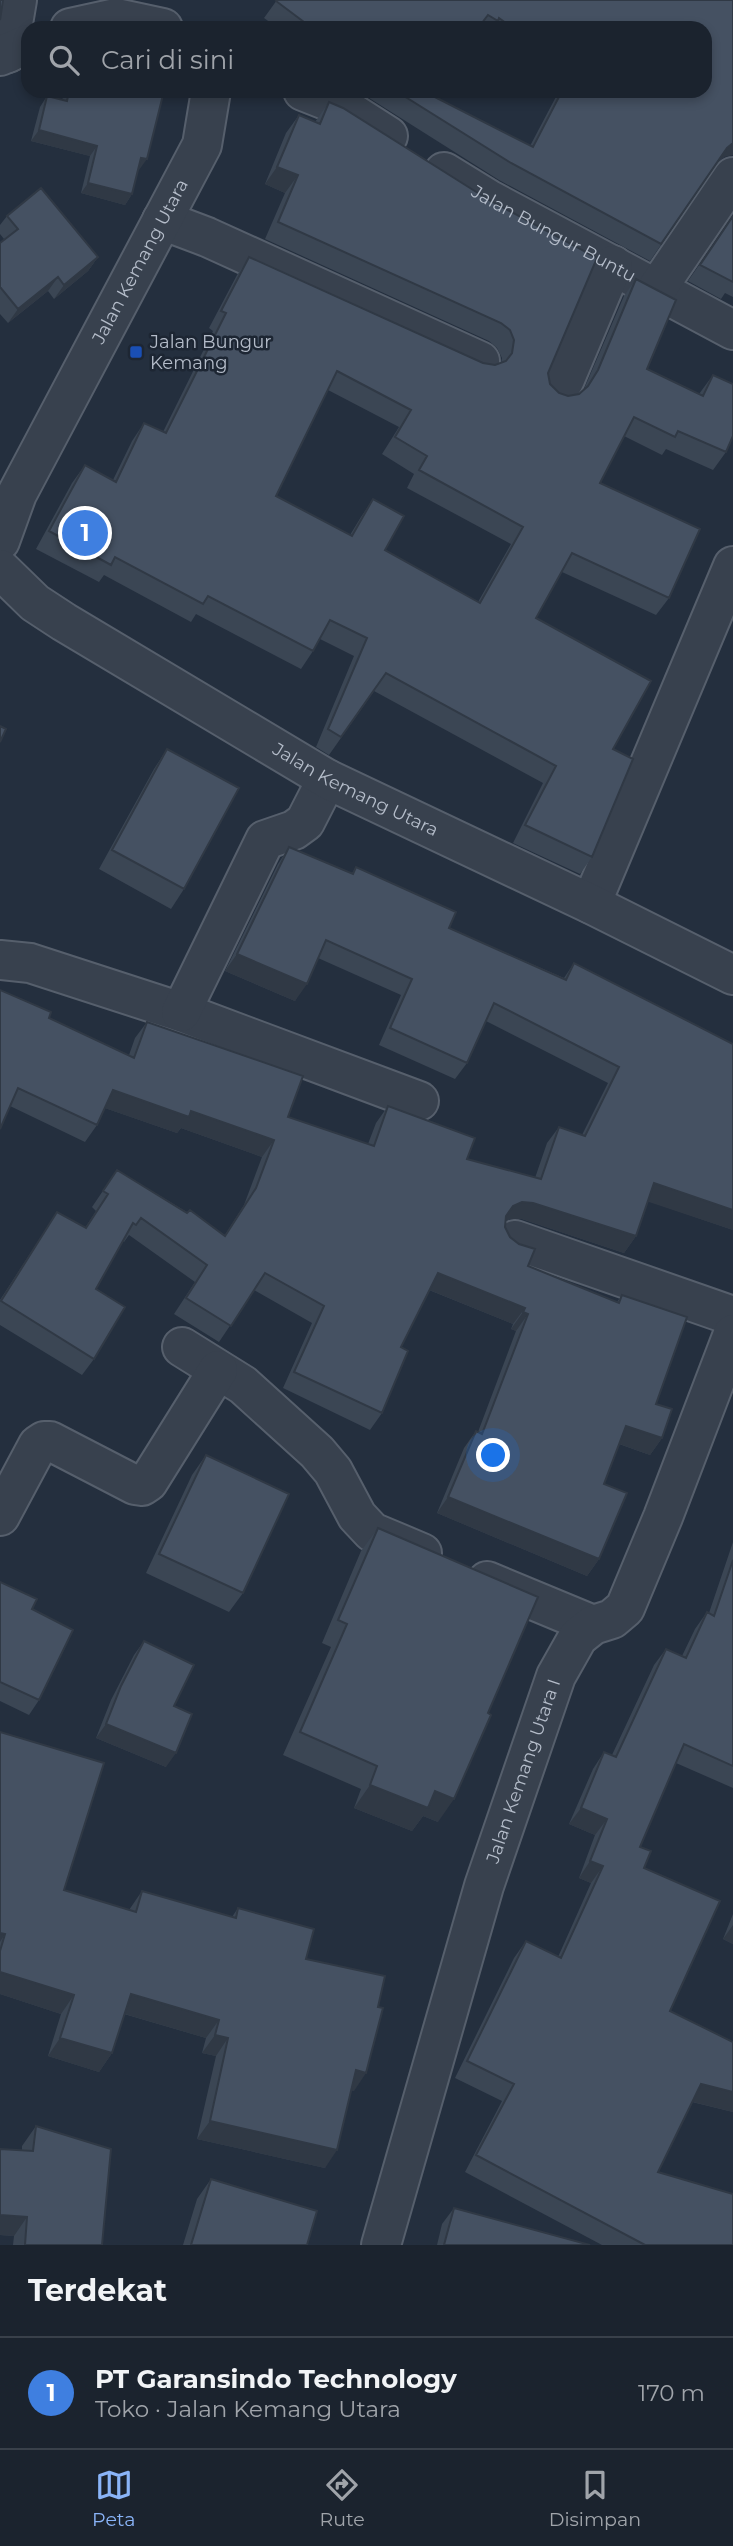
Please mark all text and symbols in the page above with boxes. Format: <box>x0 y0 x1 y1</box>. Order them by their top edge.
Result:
search box <box>21 21 712 98</box>
icon: search <box>45 41 83 79</box>
text: Cari di sini <box>101 44 234 76</box>
street label: Jalan Kemang Utara <box>87 176 193 349</box>
street label: Jalan Bungur Buntu <box>467 180 640 287</box>
place label: Jalan Bungur Kemang <box>149 331 271 374</box>
marker: Jalan Bungur Kemang <box>128 344 144 360</box>
pin: 1 <box>62 507 108 559</box>
street label: Jalan Kemang Utara <box>268 738 442 841</box>
your location <box>476 1438 510 1472</box>
street label: Jalan Kemang Utara I <box>481 1676 565 1867</box>
text: Terdekat <box>28 2272 167 2309</box>
text: PT Garansindo Technology <box>95 2363 457 2395</box>
text: 1 <box>46 2379 56 2407</box>
text: 170 m <box>638 2379 705 2407</box>
text: Toko · Jalan Kemang Utara <box>95 2395 401 2423</box>
tab: Peta <box>92 2466 135 2531</box>
tab: Rute <box>319 2466 365 2531</box>
tab: Disimpan <box>549 2466 641 2531</box>

